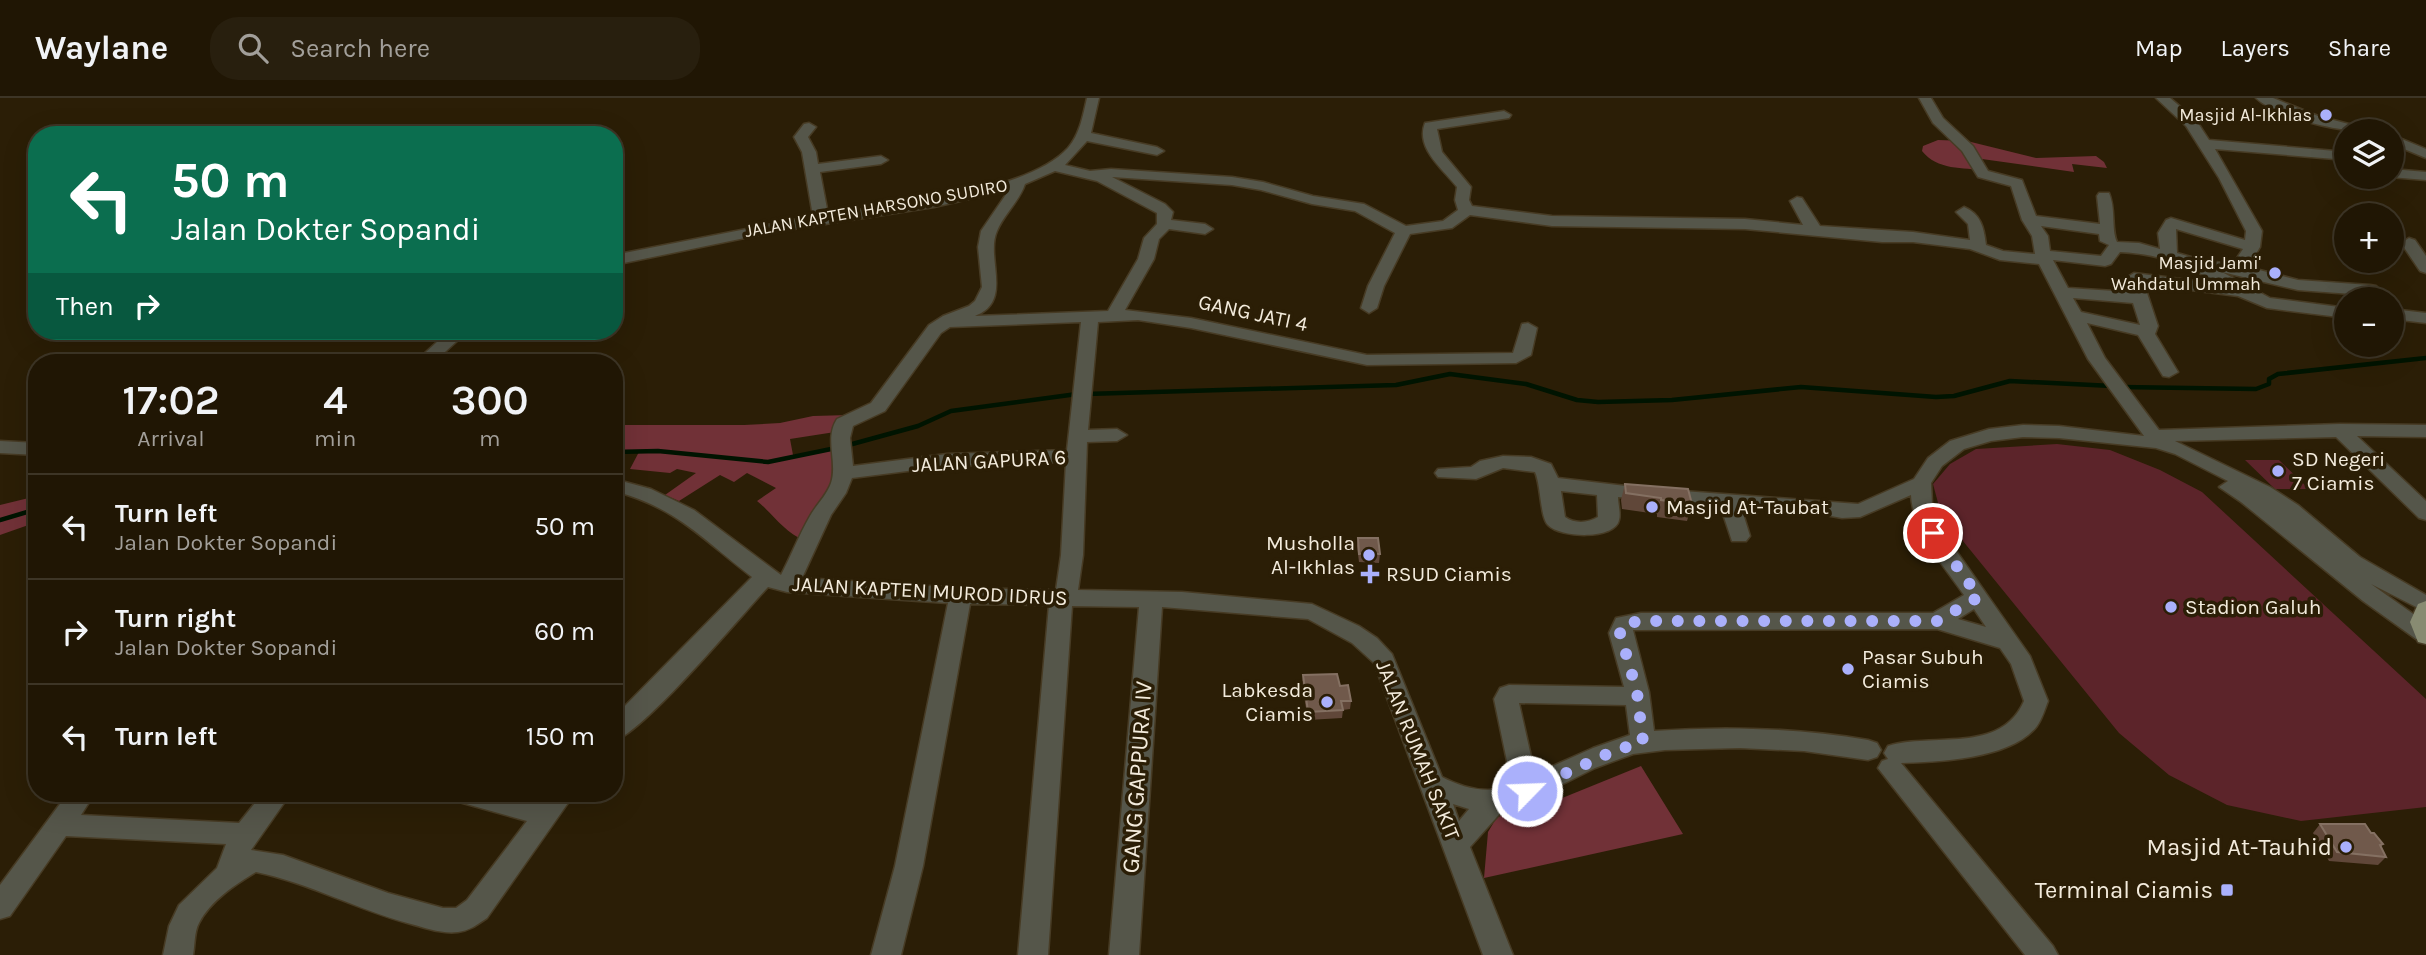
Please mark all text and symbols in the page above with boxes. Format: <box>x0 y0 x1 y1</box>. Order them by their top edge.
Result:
search box <box>210 17 700 80</box>
text: Waylane <box>35 29 168 67</box>
icon: search <box>234 29 272 67</box>
text: Search here <box>290 33 430 64</box>
text: Map <box>2135 34 2183 62</box>
text: Layers <box>2221 34 2290 62</box>
text: Share <box>2328 34 2391 62</box>
place label: Masjid Al-Ikhlas <box>2179 104 2312 126</box>
marker: Masjid Al-Ikhlas <box>2318 107 2334 123</box>
map controls <box>2334 119 2404 357</box>
button: layers <box>2334 119 2404 189</box>
text: 50 m <box>171 152 289 209</box>
icon: left <box>56 154 147 245</box>
street label: JALAN KAPTEN HARSONO SUDIRO <box>743 174 1009 242</box>
button: + <box>2334 203 2404 273</box>
text: Jalan Dokter Sopandi <box>171 211 480 248</box>
place label: Masjid Jami' Wahdatul Ummah <box>2111 252 2261 295</box>
marker: Masjid Jami' Wahdatul Ummah <box>2267 265 2283 281</box>
icon: right <box>128 287 166 325</box>
button: − <box>2334 287 2404 357</box>
street label: GANG JATI 4 <box>1196 290 1310 336</box>
text: Then <box>56 291 114 322</box>
text: 17:02 <box>122 375 220 425</box>
text: 4 <box>323 375 347 425</box>
text: 300 <box>451 375 529 425</box>
text: Arrival <box>137 425 205 452</box>
text: min <box>314 425 356 452</box>
text: m <box>479 425 500 452</box>
street label: JALAN GAPURA 6 <box>911 445 1067 477</box>
place label: SD Negeri 7 Ciamis <box>2292 447 2385 495</box>
marker: SD Negeri 7 Ciamis <box>2270 463 2286 479</box>
place label: Masjid At-Taubat <box>1666 495 1829 519</box>
text: Turn left <box>115 498 217 529</box>
marker: Masjid At-Taubat <box>1644 499 1660 515</box>
pin <box>1903 503 1963 563</box>
icon: left <box>56 508 94 546</box>
text: 50 m <box>534 511 595 542</box>
icon: arrive <box>1914 514 1952 552</box>
text: Jalan Dokter Sopandi <box>115 529 337 556</box>
place label: Musholla Al-Ikhlas <box>1266 531 1355 579</box>
marker: Musholla Al-Ikhlas <box>1361 547 1377 563</box>
place label: RSUD Ciamis <box>1386 562 1512 586</box>
marker: RSUD Ciamis <box>1360 564 1380 584</box>
street label: JALAN KAPTEN MUROD IDRUS <box>792 572 1068 610</box>
place label: Stadion Galuh <box>2185 595 2321 619</box>
marker: Stadion Galuh <box>2163 599 2179 615</box>
text: Turn right <box>115 603 236 634</box>
icon: right <box>56 613 94 651</box>
text: 60 m <box>534 616 595 647</box>
text: Jalan Dokter Sopandi <box>115 634 337 661</box>
place label: Pasar Subuh Ciamis <box>1862 645 1984 693</box>
street label: JALAN RUMAH SAKIT <box>1371 657 1465 844</box>
marker: Pasar Subuh Ciamis <box>1840 661 1856 677</box>
place label: Labkesda Ciamis <box>1222 678 1313 726</box>
street label: GANG GAPPURA IV <box>1116 679 1158 874</box>
marker: Labkesda Ciamis <box>1319 694 1335 710</box>
icon: left <box>56 718 94 756</box>
text: Turn left <box>115 721 217 752</box>
text: 150 m <box>526 721 595 752</box>
position arrow <box>1490 754 1564 828</box>
place label: Masjid At-Tauhid <box>2147 833 2332 861</box>
marker: Masjid At-Tauhid <box>2338 839 2354 855</box>
place label: Terminal Ciamis <box>2035 876 2213 904</box>
marker: Terminal Ciamis <box>2219 882 2235 898</box>

